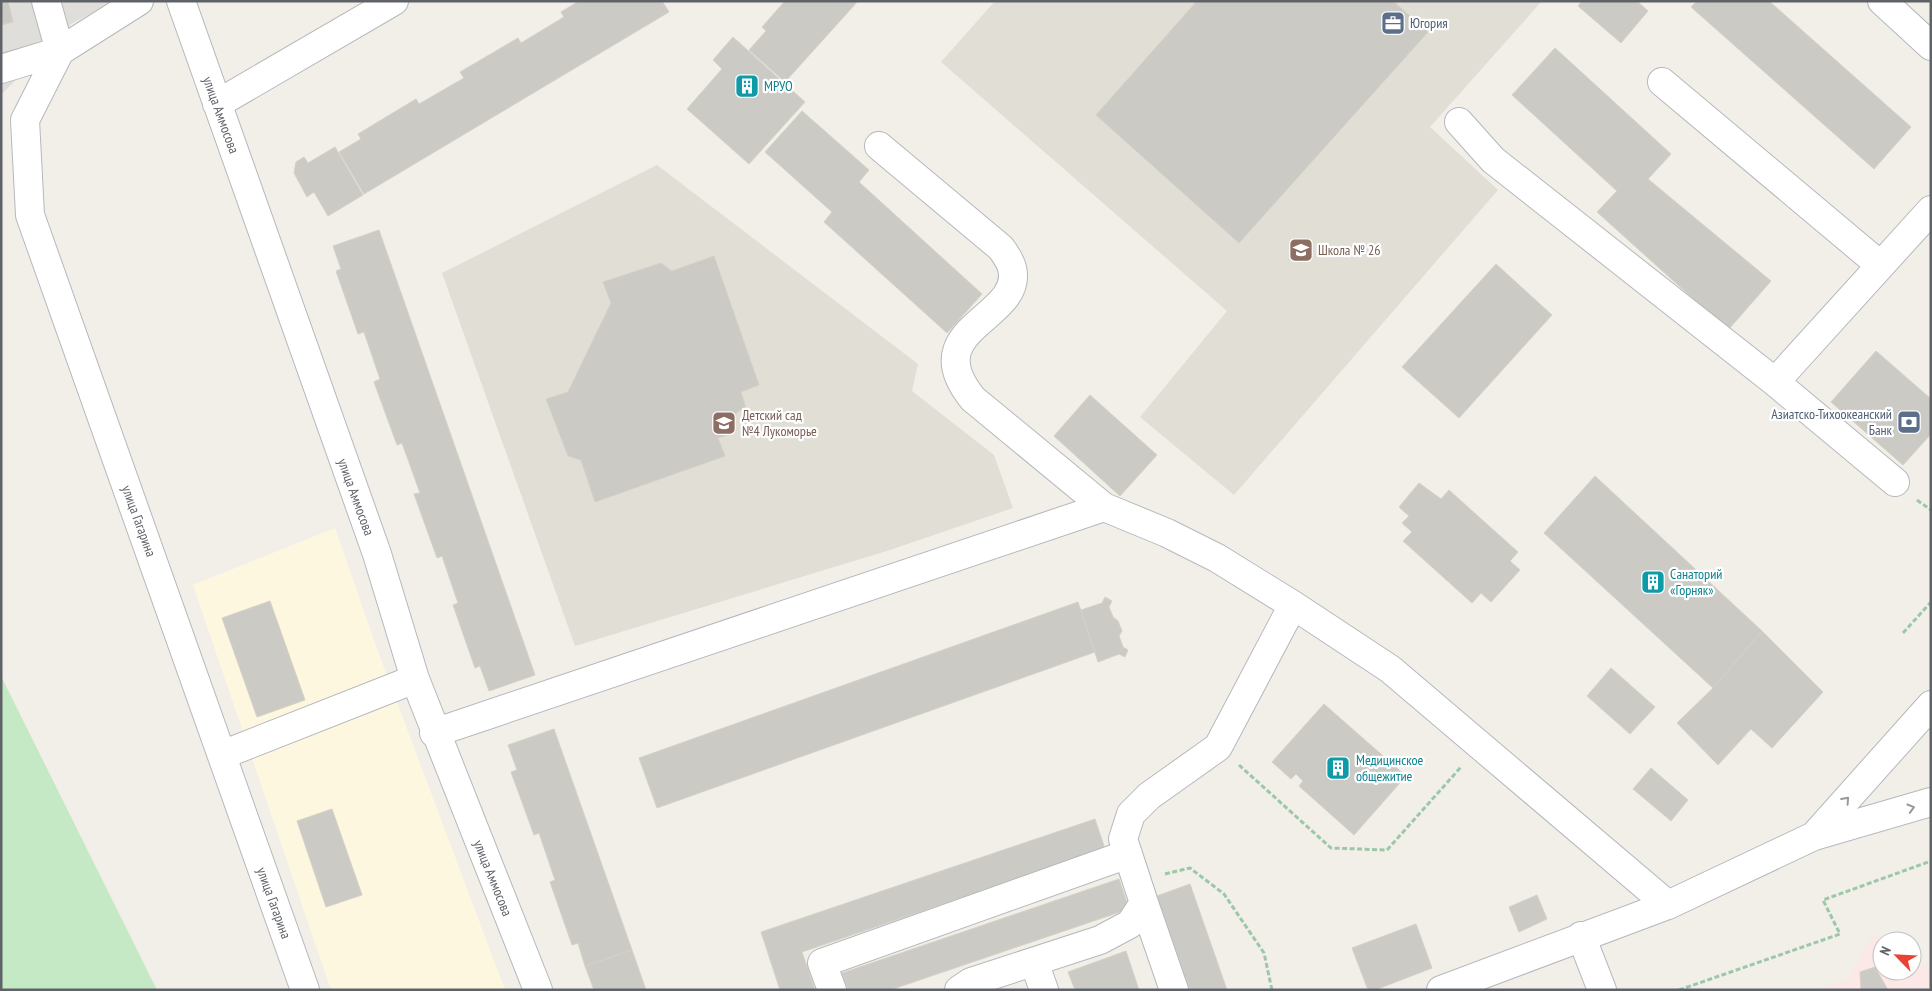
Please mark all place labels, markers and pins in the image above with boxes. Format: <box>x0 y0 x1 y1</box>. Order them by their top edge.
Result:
office icon: Югория <box>1380 10 1406 36</box>
place label: Югория <box>1410 14 1448 32</box>
building icon: МРУО <box>734 73 760 99</box>
place label: МРУО <box>764 77 793 95</box>
school or university icon: Школа № 26 <box>1288 237 1314 263</box>
place label: Школа № 26 <box>1318 241 1381 259</box>
place label: Азиатско-Тихоокеанский Банк <box>1771 405 1893 439</box>
place label: Детский сад №4 Лукоморье <box>742 406 817 440</box>
bank icon: Азиатско-Тихоокеанский Банк <box>1896 409 1922 435</box>
school or university icon: Детский сад №4 Лукоморье <box>711 410 737 436</box>
place label: Санаторий «Горняк» <box>1670 565 1722 599</box>
building icon: Санаторий «Горняк» <box>1640 569 1666 595</box>
place label: Медицинское общежитие <box>1356 751 1424 785</box>
building icon: Медицинское общежитие <box>1325 755 1351 781</box>

